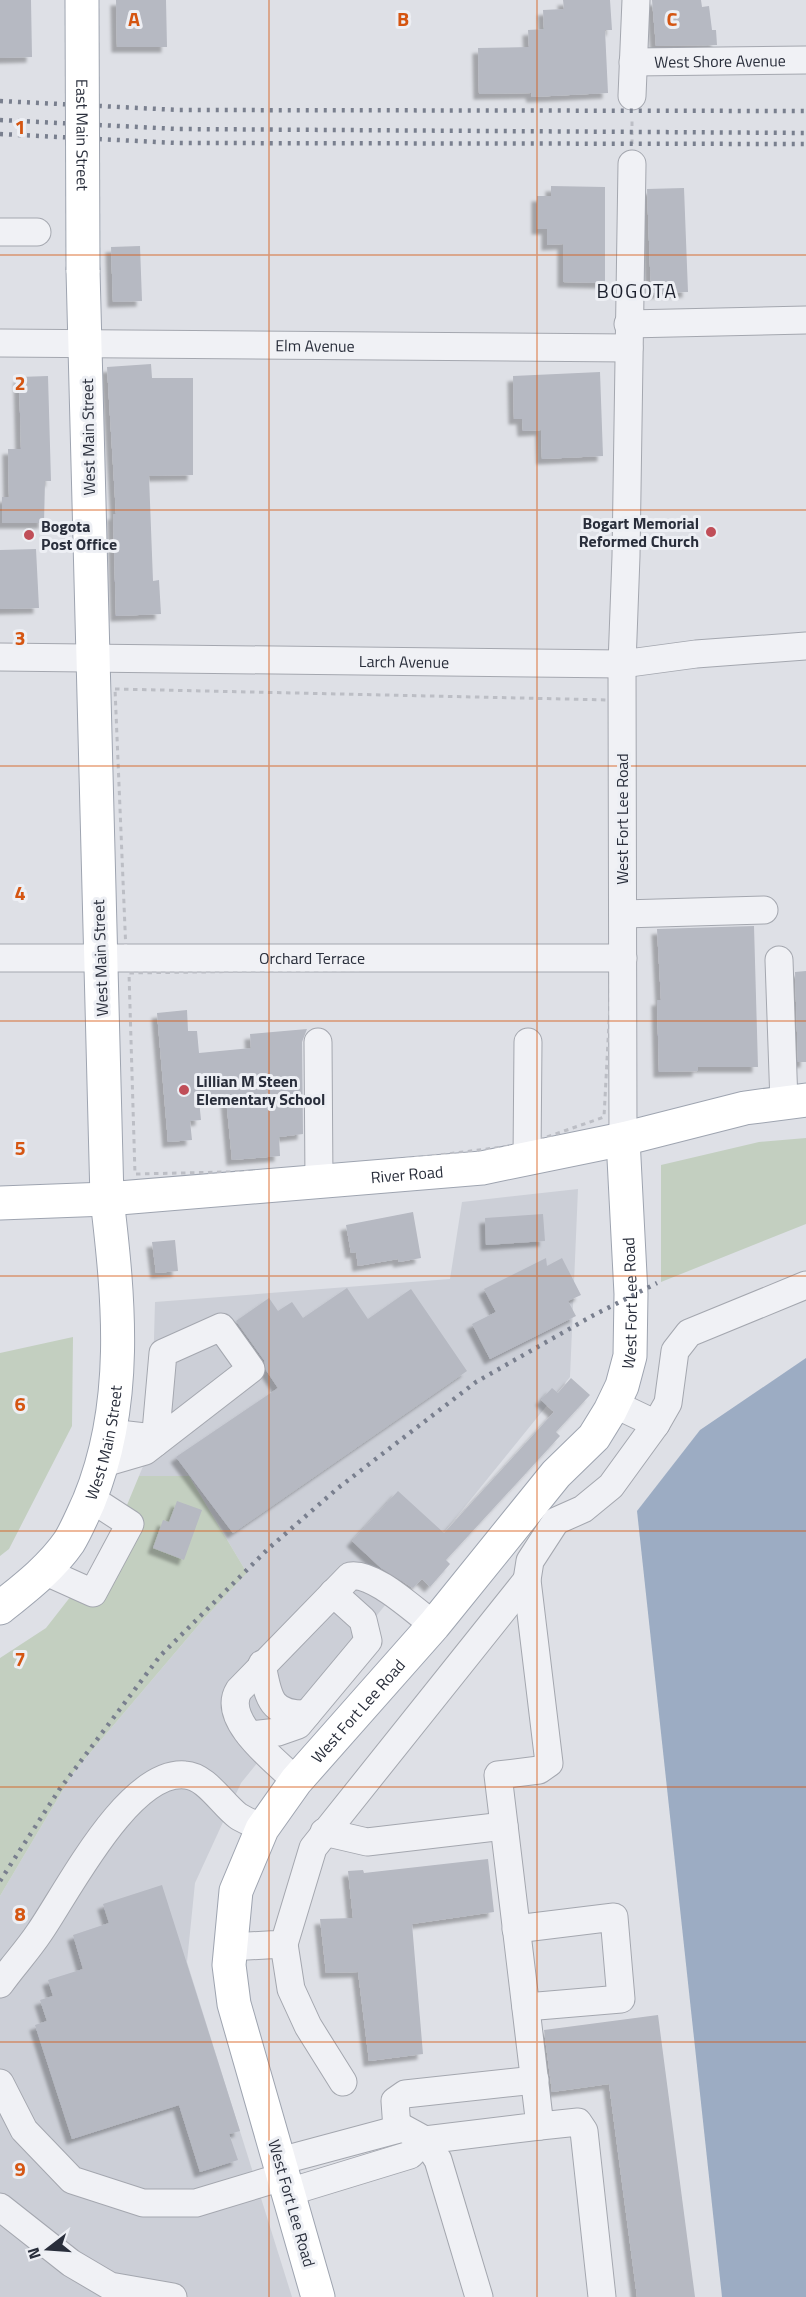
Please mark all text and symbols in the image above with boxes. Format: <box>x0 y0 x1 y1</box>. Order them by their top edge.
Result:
text: A <box>128 3 140 34</box>
text: B <box>397 3 409 34</box>
text: C <box>667 3 678 34</box>
street label: West Shore Avenue <box>654 48 786 74</box>
street label: East Main Street <box>70 79 95 191</box>
text: 1 <box>14 111 26 142</box>
district label: BOGOTA <box>596 275 678 306</box>
street label: Elm Avenue <box>275 333 355 358</box>
text: 2 <box>14 367 26 398</box>
street label: West Main Street <box>75 378 101 496</box>
place label: Bogart Memorial Reformed Church <box>579 511 699 553</box>
place label: Bogota Post Office <box>41 514 117 556</box>
marker: Bogart Memorial Reformed Church <box>704 525 718 539</box>
marker: Bogota Post Office <box>22 528 36 542</box>
text: 3 <box>14 622 26 653</box>
street label: Larch Avenue <box>359 649 449 674</box>
street label: West Fort Lee Road <box>610 753 634 885</box>
text: 4 <box>14 877 26 908</box>
street label: West Main Street <box>86 899 114 1017</box>
street label: Orchard Terrace <box>259 946 365 970</box>
place label: Lillian M Steen Elementary School <box>196 1069 325 1111</box>
marker: Lillian M Steen Elementary School <box>177 1083 191 1097</box>
text: 5 <box>14 1132 26 1163</box>
street label: River Road <box>370 1159 444 1189</box>
street label: West Fort Lee Road <box>615 1237 643 1372</box>
street label: West Main Street <box>79 1384 128 1503</box>
text: 6 <box>14 1388 26 1419</box>
text: 7 <box>14 1643 26 1674</box>
street label: West Fort Lee Road <box>305 1654 411 1768</box>
text: 8 <box>14 1898 26 1929</box>
street label: West Fort Lee Road <box>262 2136 322 2270</box>
text: 9 <box>14 2153 26 2184</box>
north arrow <box>18 2219 78 2279</box>
text: N <box>21 2245 47 2262</box>

